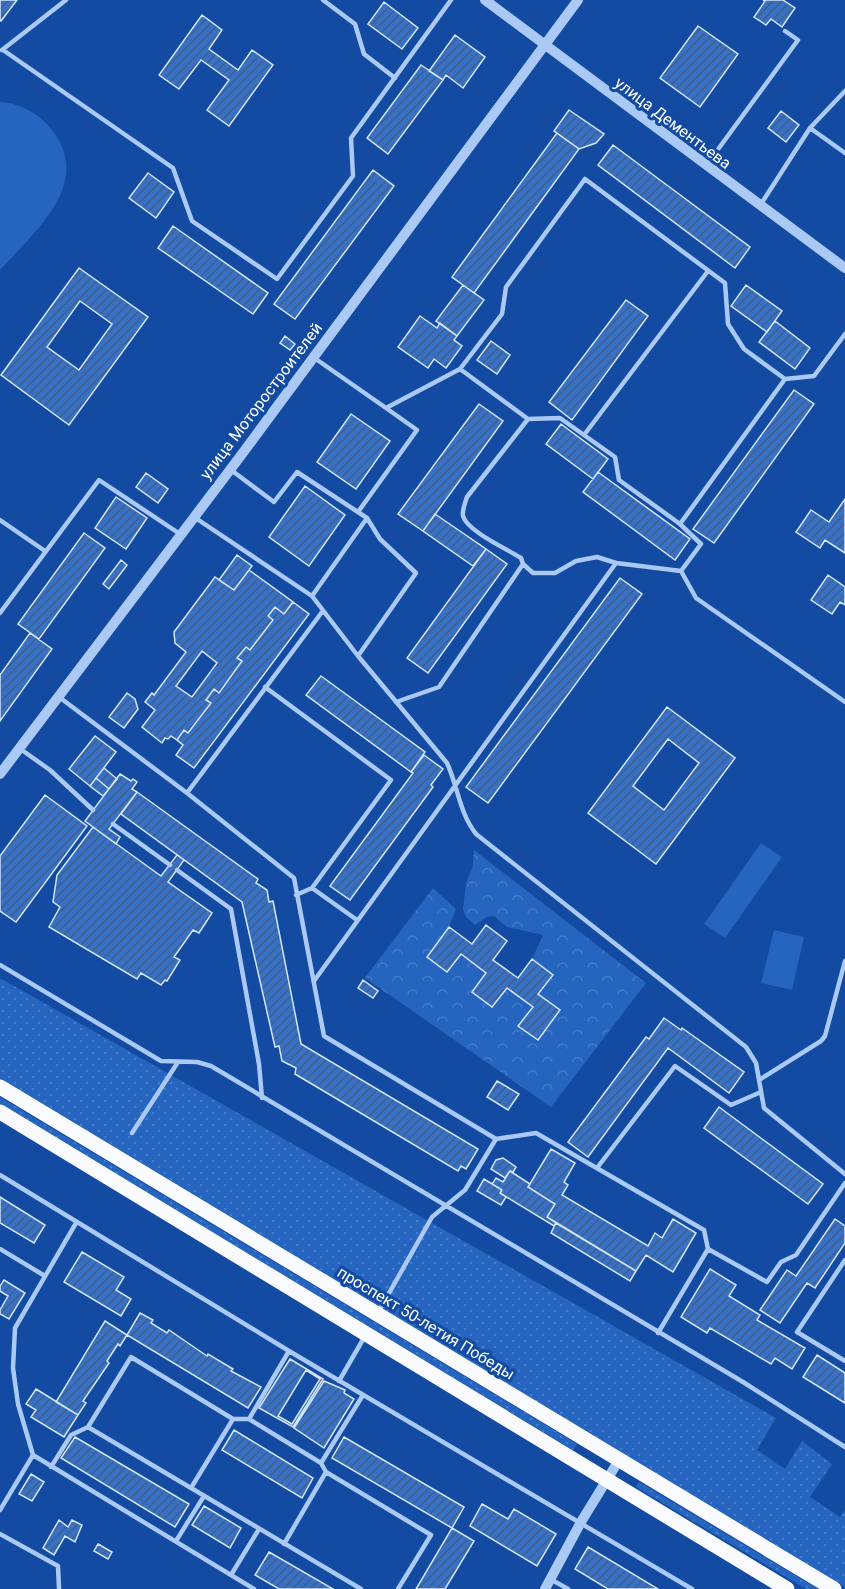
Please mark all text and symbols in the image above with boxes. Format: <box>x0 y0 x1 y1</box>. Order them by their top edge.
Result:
street label: улица Дементьева <box>611 73 735 173</box>
street label: улица Моторостроителей <box>196 319 326 483</box>
street label: проспект 50-летия Победы <box>334 1262 518 1384</box>

